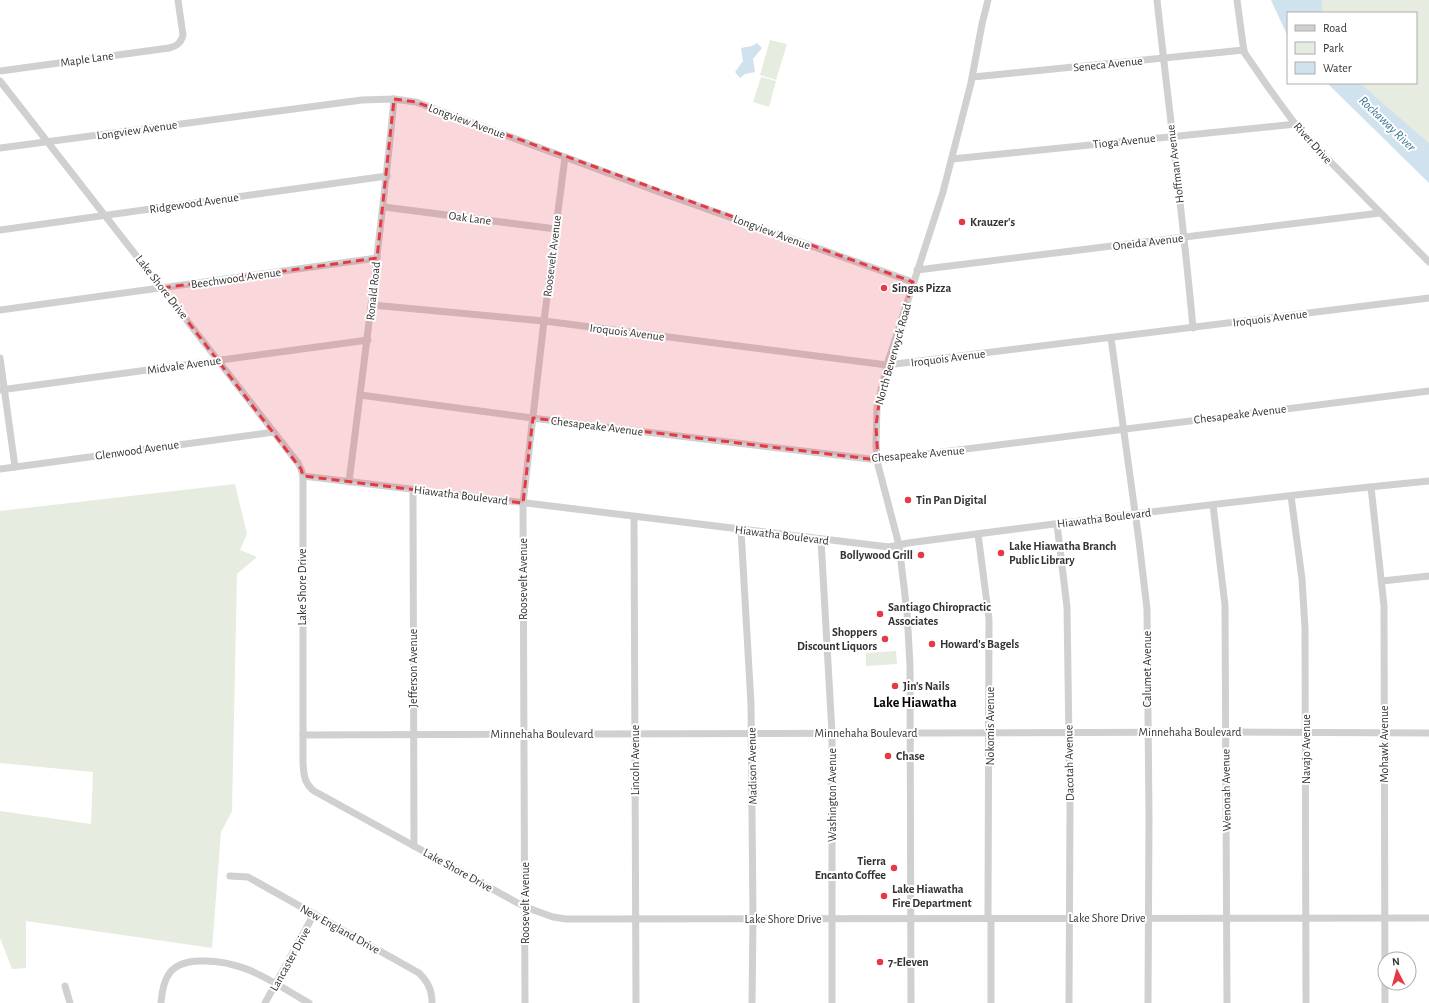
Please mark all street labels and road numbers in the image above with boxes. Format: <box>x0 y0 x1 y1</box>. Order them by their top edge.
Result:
street label: Maple Lane <box>60 49 114 69</box>
street label: Seneca Avenue <box>1073 54 1143 74</box>
street label: Longview Avenue <box>427 101 507 141</box>
street label: Longview Avenue <box>96 118 178 142</box>
street label: River Drive <box>1292 120 1334 166</box>
street label: Hoffman Avenue <box>1164 124 1186 204</box>
street label: Tioga Avenue <box>1092 132 1156 150</box>
street label: Ridgewood Avenue <box>149 191 239 215</box>
street label: Oak Lane <box>448 209 492 227</box>
street label: Longview Avenue <box>732 212 812 252</box>
street label: Roosevelt Avenue <box>541 214 563 298</box>
street label: Oneida Avenue <box>1112 232 1184 252</box>
street label: Lake Shore Drive <box>133 253 191 321</box>
street label: Ronald Road <box>364 261 382 321</box>
street label: Beechwood Avenue <box>190 266 282 290</box>
street label: North Beverwyck Road <box>873 302 914 406</box>
street label: Iroquois Avenue <box>1232 307 1308 329</box>
street label: Iroquois Avenue <box>589 321 665 343</box>
street label: Iroquois Avenue <box>910 347 986 369</box>
street label: Midvale Avenue <box>146 354 222 376</box>
street label: Chesapeake Avenue <box>1193 402 1287 426</box>
street label: Chesapeake Avenue <box>550 414 644 438</box>
street label: Glenwood Avenue <box>94 438 180 462</box>
street label: Chesapeake Avenue <box>871 444 965 464</box>
street label: Hiawatha Boulevard <box>413 483 509 507</box>
street label: Hiawatha Boulevard <box>1056 506 1152 530</box>
street label: Hiawatha Boulevard <box>734 523 830 547</box>
street label: Roosevelt Avenue <box>517 538 529 620</box>
street label: Lake Shore Drive <box>296 548 308 626</box>
street label: Jefferson Avenue <box>407 629 419 707</box>
street label: Calumet Avenue <box>1141 631 1153 707</box>
street label: Nokomis Avenue <box>984 687 996 765</box>
street label: Mohawk Avenue <box>1378 705 1390 783</box>
street label: Navajo Avenue <box>1300 714 1313 784</box>
street label: Lincoln Avenue <box>629 725 641 795</box>
street label: Dacotah Avenue <box>1062 725 1076 801</box>
street label: Minnehaha Boulevard <box>1139 726 1241 738</box>
street label: Madison Avenue <box>745 727 759 805</box>
street label: Minnehaha Boulevard <box>815 727 917 739</box>
street label: Minnehaha Boulevard <box>491 728 593 740</box>
street label: Washington Avenue <box>826 748 838 842</box>
street label: Wenonah Avenue <box>1219 749 1233 831</box>
street label: Lake Shore Drive <box>421 846 495 894</box>
street label: Roosevelt Avenue <box>519 862 531 944</box>
street label: New England Drive <box>298 902 382 956</box>
street label: Lake Shore Drive <box>1068 912 1146 924</box>
street label: Lake Shore Drive <box>744 913 822 925</box>
street label: Lancaster Drive <box>268 925 312 993</box>

